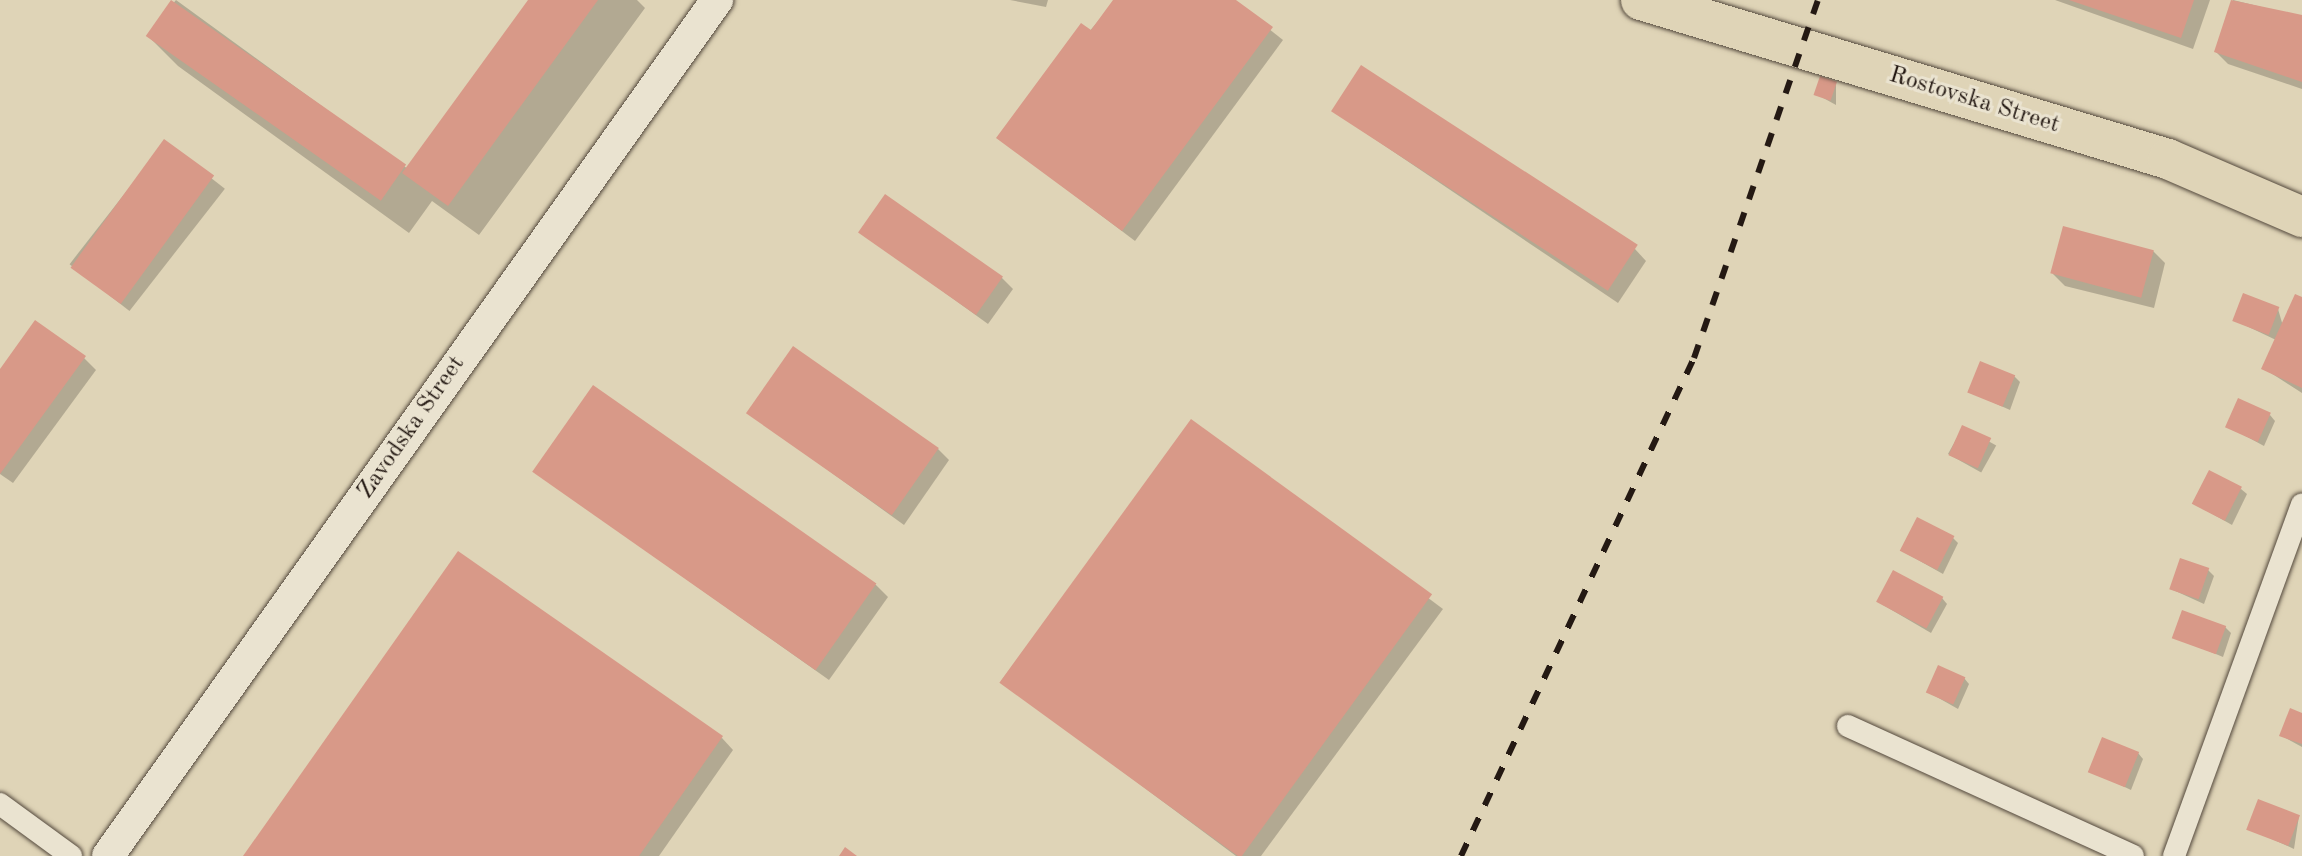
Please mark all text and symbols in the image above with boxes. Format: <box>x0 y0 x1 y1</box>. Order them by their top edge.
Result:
street label: Rostovska Street <box>1885 61 2063 141</box>
street label: Zavodska Street <box>352 351 472 505</box>

